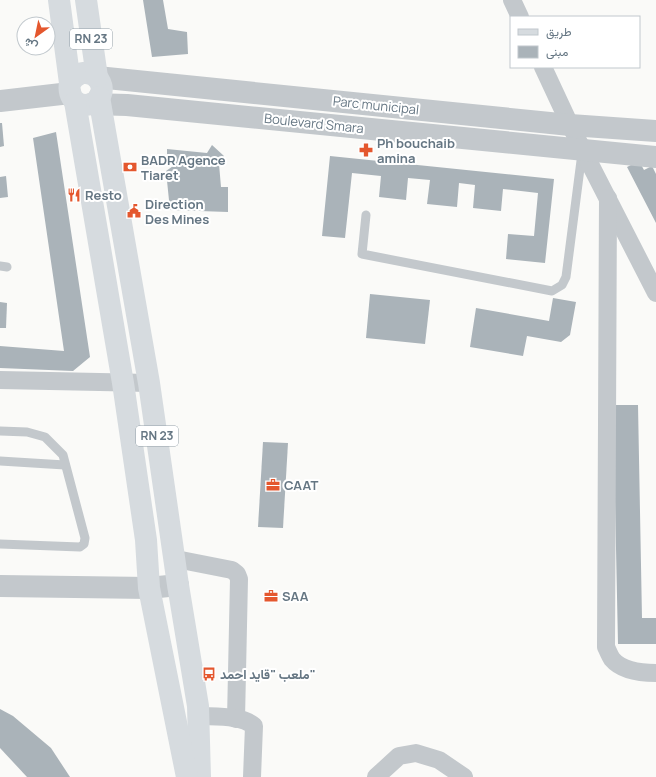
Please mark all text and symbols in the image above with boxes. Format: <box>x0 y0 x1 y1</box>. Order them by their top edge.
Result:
north arrow <box>16 16 56 56</box>
legend <box>510 16 640 68</box>
text: طريق <box>546 23 572 40</box>
road number: RN 23 <box>70 29 112 49</box>
text: ش <box>21 35 40 55</box>
text: مبنى <box>546 43 568 60</box>
street label: Parc municipal <box>332 92 420 118</box>
street label: Boulevard Smara <box>263 109 365 137</box>
place label: Ph bouchaib amina <box>377 134 455 167</box>
pharmacy icon: Ph bouchaib amina <box>358 142 374 158</box>
place label: BADR Agence Tiaret <box>141 151 226 184</box>
bank icon: BADR Agence Tiaret <box>122 159 138 175</box>
place label: Resto <box>85 186 122 204</box>
restaurant icon: Resto <box>66 187 82 203</box>
place label: Direction Des Mines <box>145 195 209 228</box>
public building icon: Direction Des Mines <box>126 203 142 219</box>
road number: RN 23 <box>136 426 178 446</box>
place label: CAAT <box>284 476 318 494</box>
office icon: CAAT <box>265 477 281 493</box>
place label: SAA <box>282 587 309 605</box>
office icon: SAA <box>263 588 279 604</box>
place label: ملعب "قايد احمد" <box>220 665 316 683</box>
bus stop icon: ملعب "قايد احمد" <box>201 666 217 682</box>

